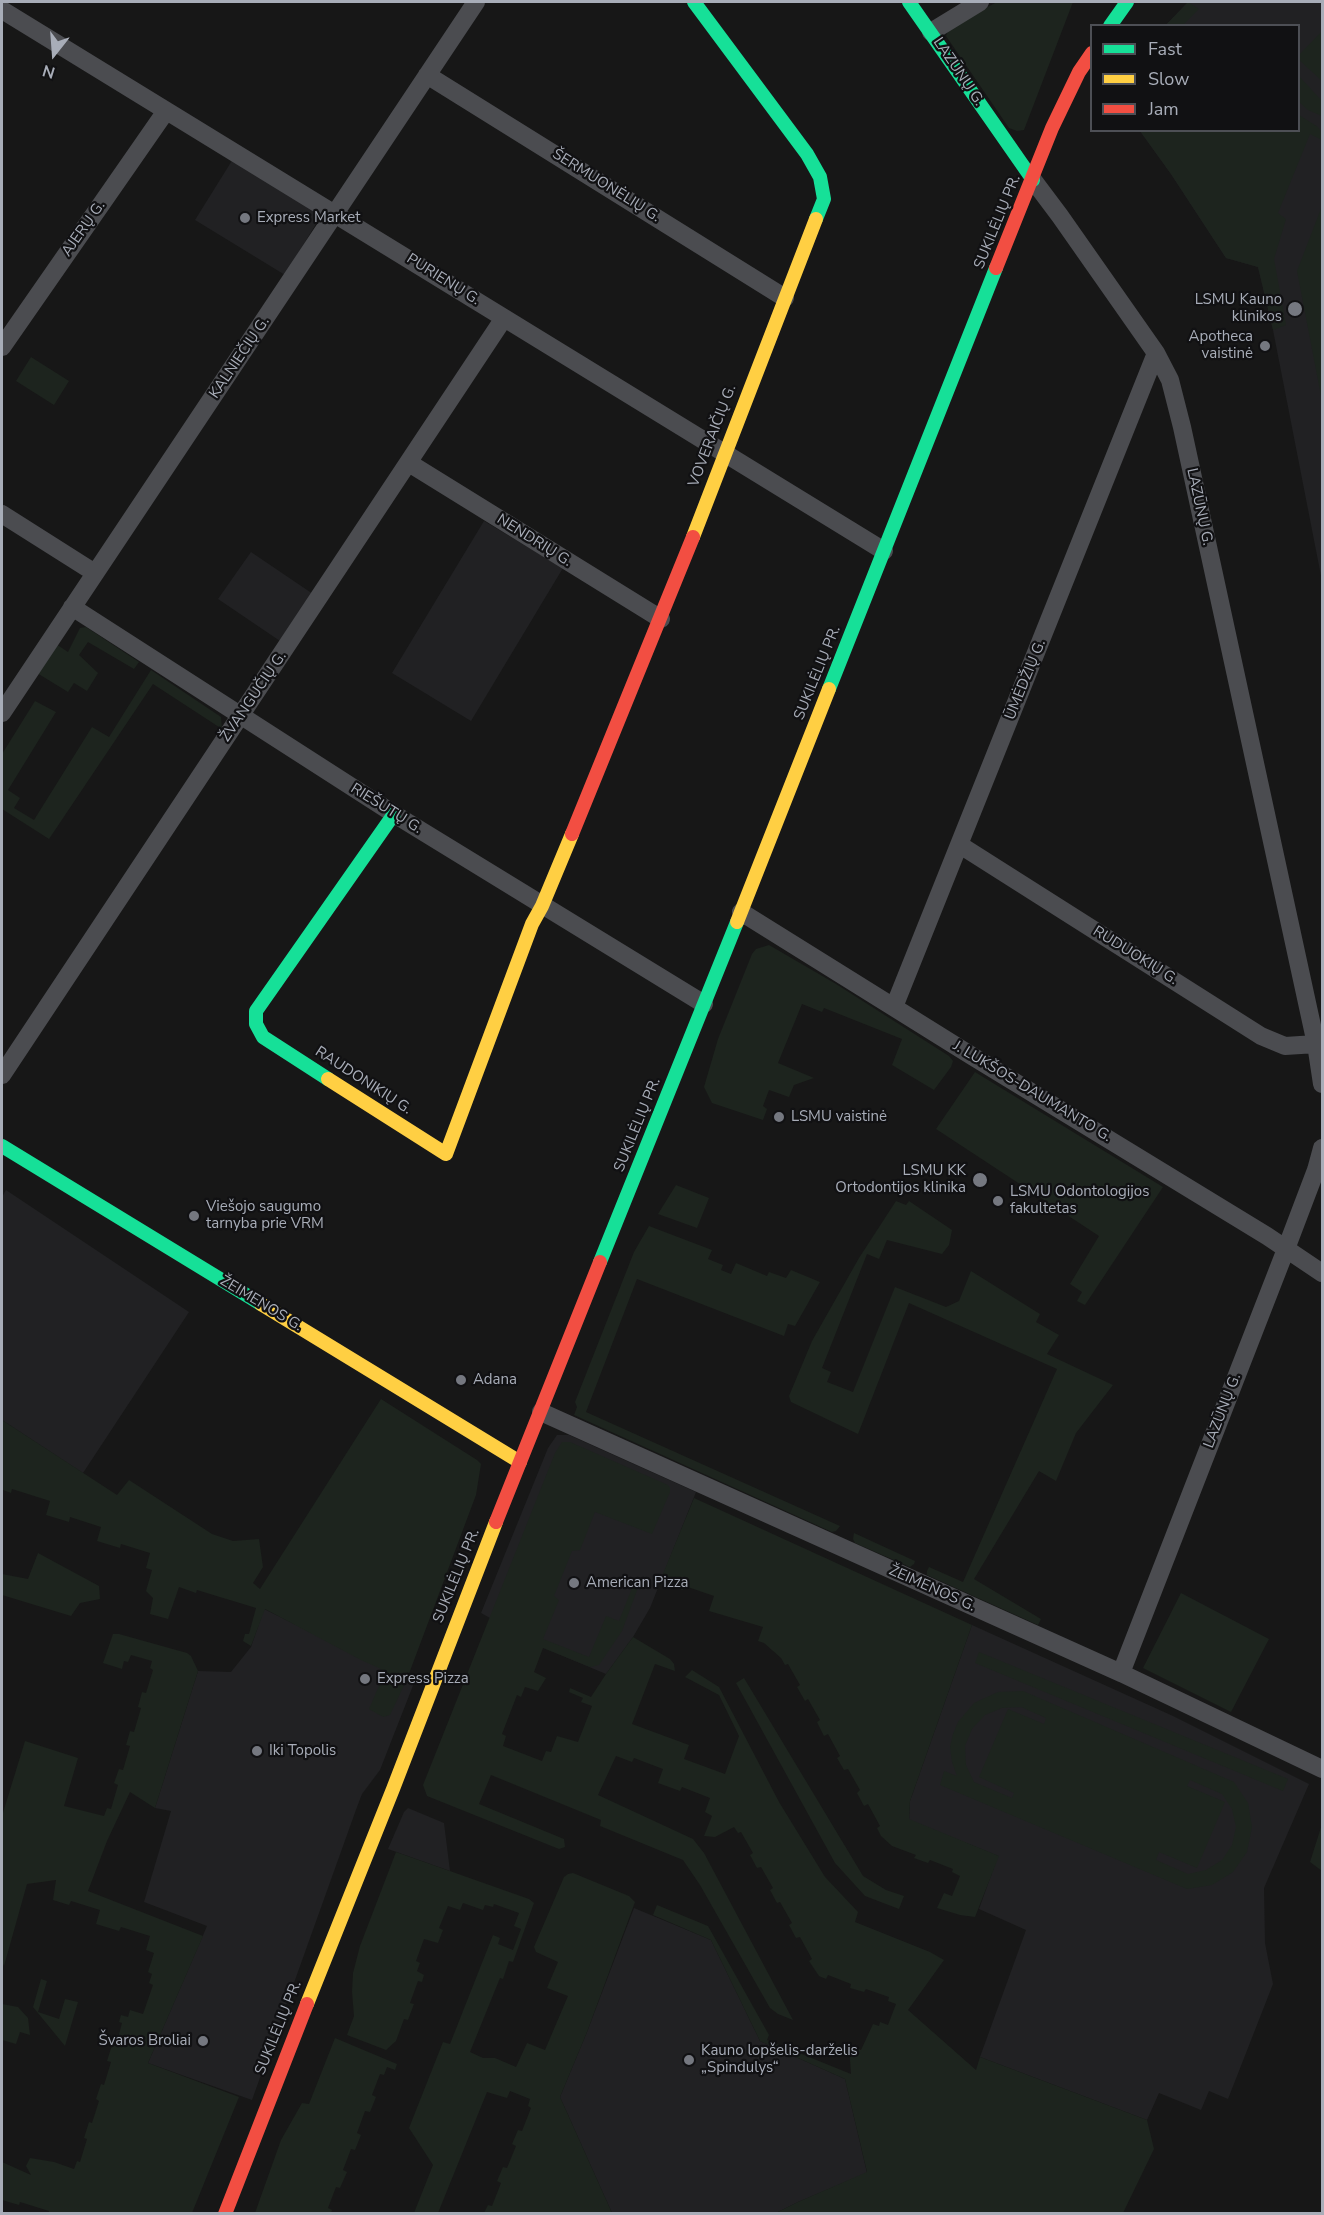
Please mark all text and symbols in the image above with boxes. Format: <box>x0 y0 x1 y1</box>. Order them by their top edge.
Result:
north arrow <box>24 24 84 84</box>
legend <box>1090 24 1300 132</box>
street label: LAZŪNŲ G. <box>929 34 987 110</box>
text: Fast <box>1148 37 1182 61</box>
text: N <box>40 59 58 83</box>
text: Slow <box>1148 67 1189 91</box>
text: Jam <box>1148 97 1179 121</box>
street label: ŠERMUONĖLIŲ G. <box>549 145 663 227</box>
street label: SUKILĖLIŲ PR. <box>971 172 1025 272</box>
street label: AJERŲ G. <box>58 198 110 260</box>
place label: Express Market <box>257 209 361 227</box>
marker: Express Market <box>238 211 252 225</box>
street label: PURIENŲ G. <box>403 250 483 310</box>
place label: LSMU Kauno klinikos <box>1195 291 1282 326</box>
marker: LSMU Kauno klinikos <box>1286 300 1304 318</box>
street label: KALNIEČIŲ G. <box>206 314 274 402</box>
place label: Apotheca vaistinė <box>1188 328 1253 363</box>
marker: Apotheca vaistinė <box>1258 339 1272 353</box>
street label: VOVERAIČIŲ G. <box>685 382 741 490</box>
street label: LAZŪNŲ G. <box>1182 467 1216 547</box>
street label: NENDRIŲ G. <box>493 511 575 571</box>
street label: SUKILĖLIŲ PR. <box>791 623 845 723</box>
street label: ŪMĖDŽIŲ G. <box>1002 637 1050 723</box>
street label: ŽVANGUČIŲ G. <box>217 648 291 746</box>
street label: RIEŠUTŲ G. <box>347 780 425 838</box>
street label: RUDUOKIŲ G. <box>1089 923 1181 989</box>
street label: J. LUKŠOS-DAUMANTO G. <box>950 1038 1114 1146</box>
street label: RAUDONIKIŲ G. <box>311 1043 415 1119</box>
street label: SUKILĖLIŲ PR. <box>611 1075 665 1175</box>
place label: LSMU vaistinė <box>791 1108 887 1126</box>
marker: LSMU vaistinė <box>772 1110 786 1124</box>
place label: LSMU KK Ortodontijos klinika <box>835 1162 966 1197</box>
marker: LSMU KK Ortodontijos klinika <box>971 1171 989 1189</box>
place label: LSMU Odontologijos fakultetas <box>1010 1183 1149 1218</box>
marker: LSMU Odontologijos fakultetas <box>991 1194 1005 1208</box>
place label: Viešojo saugumo tarnyba prie VRM <box>206 1198 324 1233</box>
marker: Viešojo saugumo tarnyba prie VRM <box>187 1209 201 1223</box>
street label: ŽEIMENOS G. <box>217 1272 305 1336</box>
place label: Adana <box>473 1371 517 1389</box>
street label: LAZŪNŲ G. <box>1201 1371 1245 1451</box>
marker: Adana <box>454 1373 468 1387</box>
street label: SUKILĖLIŲ PR. <box>430 1526 484 1626</box>
street label: ŽEIMENOS G. <box>886 1562 978 1616</box>
place label: American Pizza <box>586 1574 689 1592</box>
marker: American Pizza <box>567 1576 581 1590</box>
place label: Express Pizza <box>377 1670 469 1688</box>
marker: Express Pizza <box>358 1672 372 1686</box>
place label: Iki Topolis <box>269 1742 336 1760</box>
marker: Iki Topolis <box>250 1744 264 1758</box>
street label: SUKILĖLIŲ PR. <box>252 1978 306 2078</box>
place label: Švaros Broliai <box>99 2032 191 2050</box>
marker: Švaros Broliai <box>196 2034 210 2048</box>
place label: Kauno lopšelis-darželis „Spindulys“ <box>701 2042 858 2077</box>
marker: Kauno lopšelis-darželis „Spindulys“ <box>682 2053 696 2067</box>

